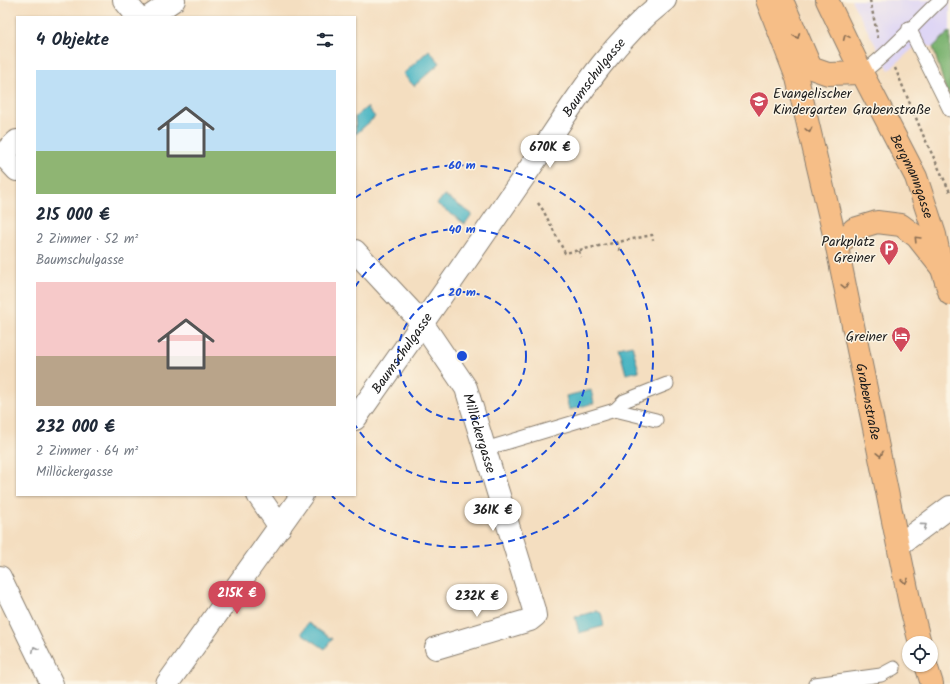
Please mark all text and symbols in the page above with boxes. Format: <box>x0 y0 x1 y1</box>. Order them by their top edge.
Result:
text: 4 Objekte <box>36 27 109 54</box>
icon: filters <box>314 29 336 51</box>
one-way arrow <box>792 31 800 39</box>
street label: Baumschulgasse <box>557 32 632 122</box>
one-way arrow <box>843 34 851 42</box>
place label: Evangelischer Kindergarten Grabenstraße <box>773 83 931 121</box>
school or university icon: Evangelischer Kindergarten Grabenstraße <box>748 90 770 118</box>
icon: home <box>150 96 222 168</box>
one-way arrow <box>805 127 813 133</box>
street label: Bergmanngasse <box>883 130 939 222</box>
pin: 670K € <box>517 135 583 169</box>
text: 670K € <box>530 137 570 158</box>
text: 60 m <box>448 156 476 175</box>
text: 215 000 € <box>36 202 110 229</box>
text: 40 m <box>448 220 476 239</box>
text: 2 Zimmer · 52 m² <box>36 229 138 250</box>
place label: Parkplatz Greiner <box>821 231 876 269</box>
one-way arrow <box>914 236 922 243</box>
parking icon: Parkplatz Greiner <box>878 238 900 266</box>
text: Baumschulgasse <box>36 250 124 271</box>
one-way arrow <box>841 282 849 289</box>
text: 20 m <box>448 283 476 302</box>
icon: home <box>150 308 222 380</box>
street label: Baumschulgasse <box>366 308 439 398</box>
hotel icon: Greiner <box>890 325 912 353</box>
place label: Greiner <box>846 326 888 348</box>
centre of rings <box>455 349 469 363</box>
street label: Grabenstraße <box>849 361 886 443</box>
street label: Millöckergasse <box>456 391 502 477</box>
text: 232 000 € <box>36 414 115 441</box>
text: 2 Zimmer · 64 m² <box>36 441 138 462</box>
one-way arrow <box>875 451 883 457</box>
text: Millöckergasse <box>36 462 113 483</box>
pin: 361K € <box>460 498 526 532</box>
text: 361K € <box>473 500 513 521</box>
one-way arrow <box>920 524 927 531</box>
one-way arrow <box>901 578 909 585</box>
pin: 215K € <box>204 581 270 615</box>
text: 215K € <box>217 583 257 604</box>
pin: 232K € <box>444 584 510 618</box>
text: 232K € <box>455 586 499 607</box>
map controls <box>902 636 938 672</box>
button: locate <box>902 636 938 672</box>
one-way arrow <box>32 646 40 653</box>

